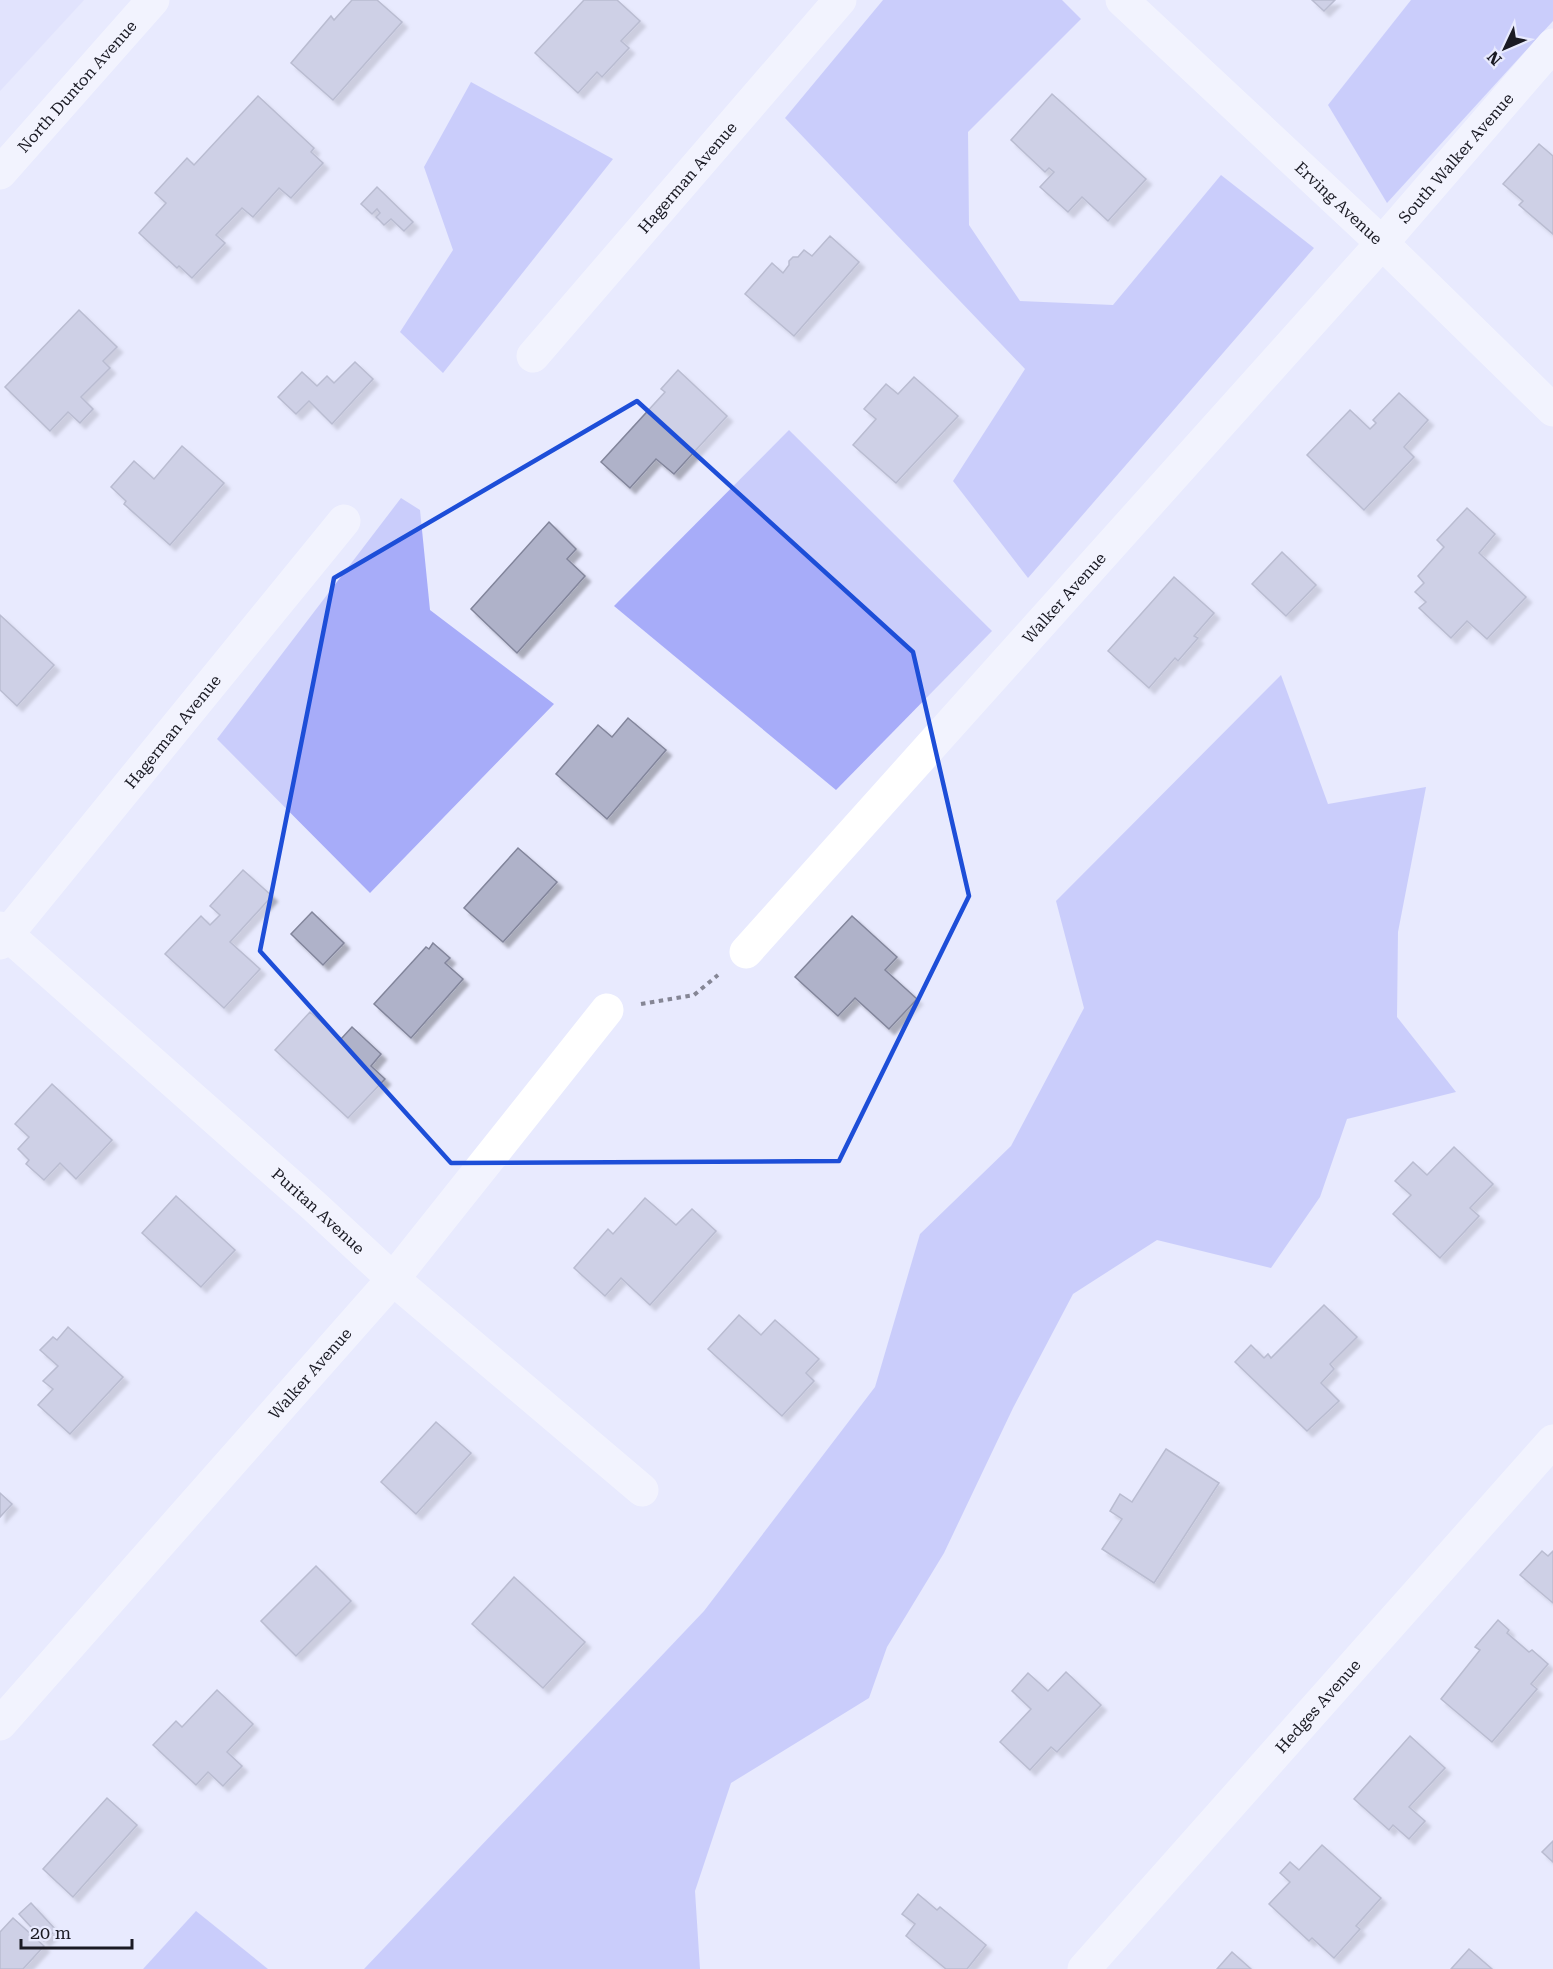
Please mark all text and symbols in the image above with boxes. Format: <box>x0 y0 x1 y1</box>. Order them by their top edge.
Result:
street label: North Dunton Avenue <box>14 16 141 156</box>
north arrow <box>1475 18 1535 78</box>
text: N <box>1483 47 1506 69</box>
street label: South Walker Avenue <box>1394 89 1518 227</box>
street label: Hagerman Avenue <box>634 118 741 237</box>
street label: Erving Avenue <box>1291 158 1386 249</box>
street label: Walker Avenue <box>1019 548 1110 647</box>
street label: Hagerman Avenue <box>121 671 225 792</box>
street label: Puritan Avenue <box>268 1164 369 1258</box>
street label: Walker Avenue <box>265 1324 356 1423</box>
street label: Hedges Avenue <box>1272 1655 1365 1757</box>
scale bar <box>21 1912 132 1950</box>
text: 20 m <box>30 1922 71 1943</box>

